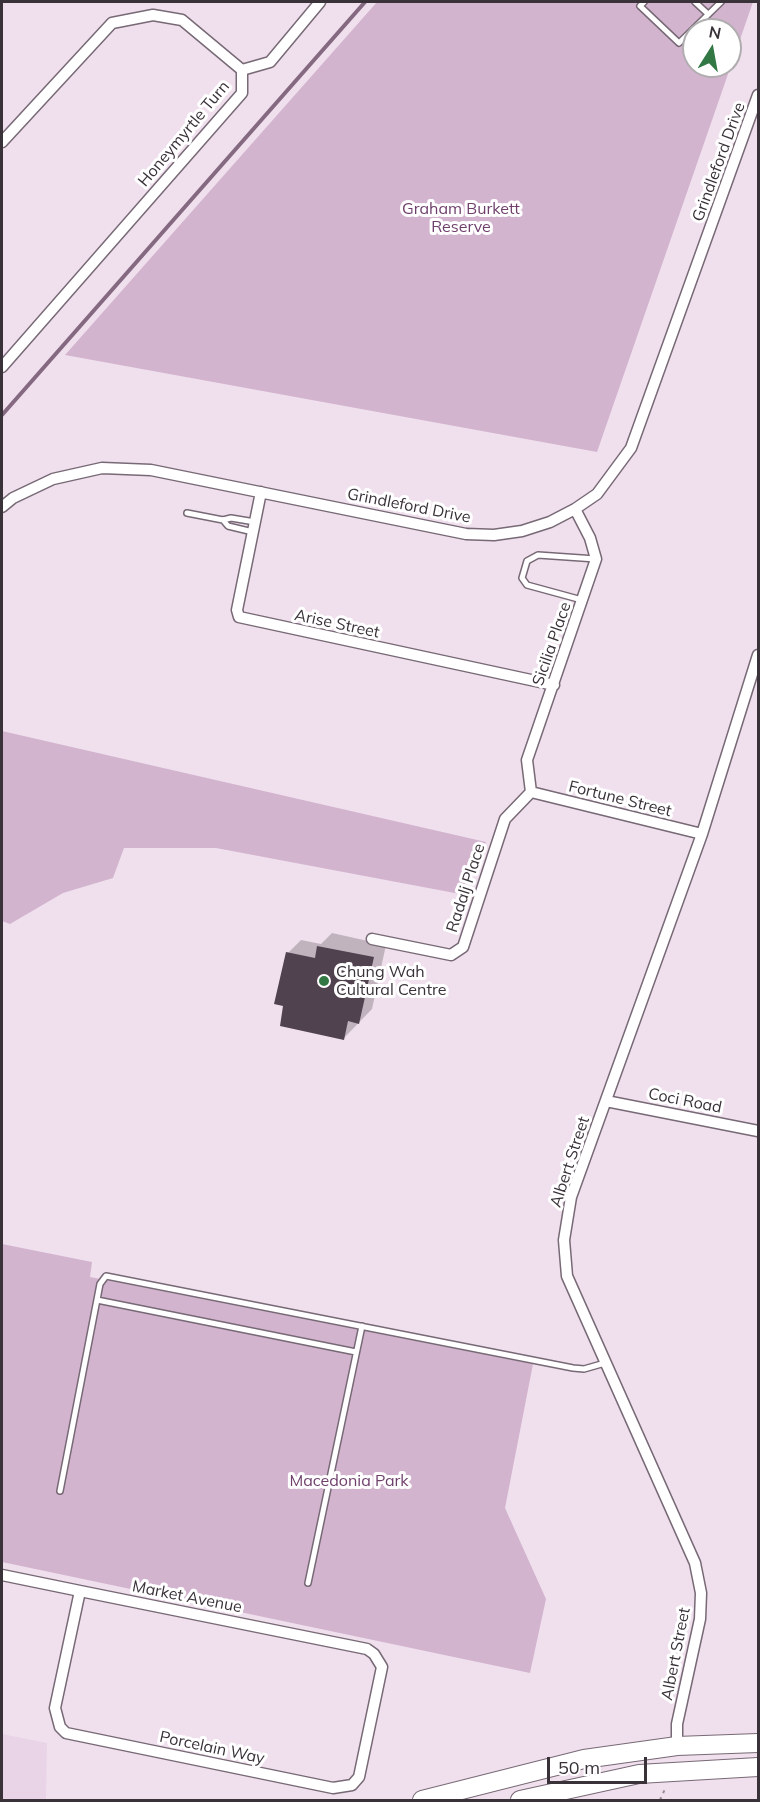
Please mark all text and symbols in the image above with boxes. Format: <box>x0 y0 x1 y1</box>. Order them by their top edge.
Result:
north arrow <box>682 18 742 78</box>
text: N <box>707 21 723 43</box>
street label: Honeymyrtle Turn <box>134 77 234 191</box>
street label: Grindleford Drive <box>689 100 749 224</box>
park label: Graham Burkett Reserve <box>402 199 520 237</box>
street label: Grindleford Drive <box>346 485 472 527</box>
street label: Sicilia Place <box>529 600 575 688</box>
street label: Arise Street <box>293 606 381 642</box>
street label: Fortune Street <box>567 777 673 821</box>
street label: Radalj Place <box>443 841 489 935</box>
place label: Chung Wah Cultural Centre <box>336 962 446 1000</box>
marker: Chung Wah Cultural Centre <box>317 974 331 988</box>
street label: Coci Road <box>647 1084 723 1118</box>
street label: Albert Street <box>546 1114 594 1210</box>
park label: Macedonia Park <box>289 1471 409 1491</box>
street label: Market Avenue <box>131 1577 243 1617</box>
street label: Albert Street <box>658 1606 694 1702</box>
street label: Porcelain Way <box>158 1727 266 1769</box>
scale bar <box>550 1745 650 1783</box>
text: 50 m <box>558 1756 600 1779</box>

